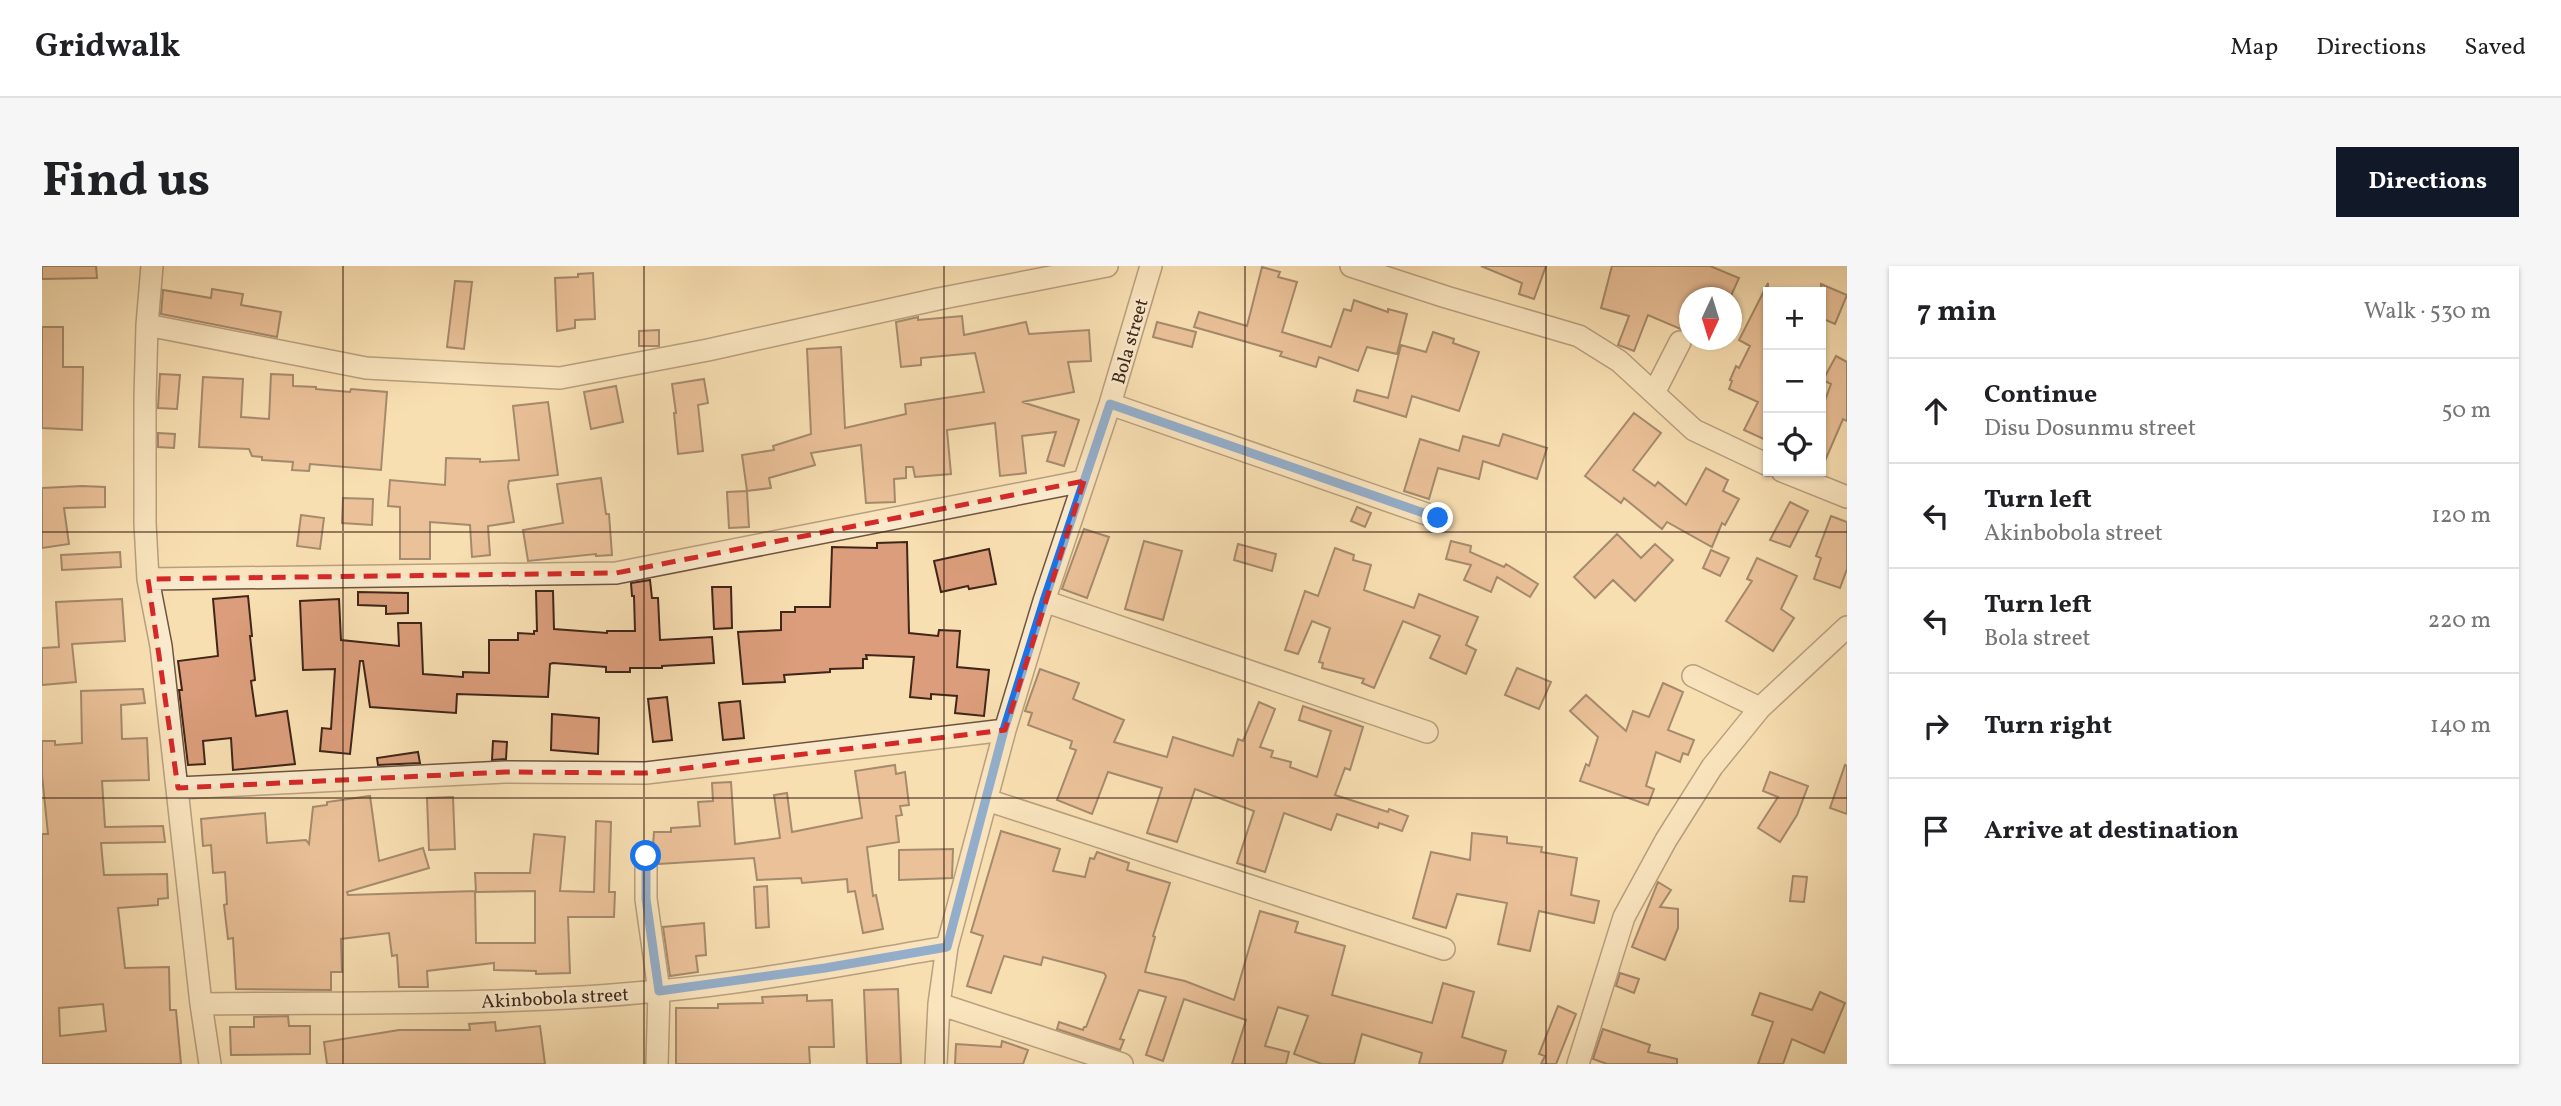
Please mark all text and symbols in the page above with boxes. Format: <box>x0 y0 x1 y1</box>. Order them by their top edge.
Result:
text: Gridwalk <box>35 25 180 71</box>
text: Map <box>2230 31 2278 65</box>
text: Directions <box>2316 31 2426 65</box>
text: Saved <box>2464 31 2526 65</box>
button: Directions <box>2336 147 2519 217</box>
text: Find us <box>42 148 210 217</box>
north arrow <box>1679 287 1742 350</box>
map controls <box>1763 287 1826 476</box>
button: + <box>1763 287 1826 350</box>
text: 7 min <box>1917 291 1997 333</box>
street label: Bola street <box>1106 295 1156 388</box>
text: Walk · 530 m <box>2364 296 2491 328</box>
button: − <box>1763 350 1826 413</box>
text: Continue <box>1984 377 2097 413</box>
icon: ahead <box>1917 392 1955 430</box>
text: 50 m <box>2442 395 2491 427</box>
button: locate <box>1763 413 1826 476</box>
text: Disu Dosunmu street <box>1984 413 2196 445</box>
text: Turn left <box>1984 482 2092 518</box>
icon: left <box>1917 497 1955 535</box>
text: 120 m <box>2431 500 2491 532</box>
route end <box>1422 502 1453 533</box>
text: Akinbobola street <box>1984 518 2163 550</box>
text: Turn left <box>1984 587 2092 623</box>
icon: left <box>1917 602 1955 640</box>
text: 220 m <box>2428 605 2491 637</box>
text: Bola street <box>1984 623 2091 655</box>
icon: right <box>1917 707 1955 745</box>
text: Turn right <box>1984 708 2112 744</box>
text: 140 m <box>2430 710 2491 742</box>
icon: arrive <box>1917 812 1955 850</box>
text: Arrive at destination <box>1984 813 2239 849</box>
route start <box>630 840 661 871</box>
street label: Akinbobola street <box>481 982 630 1016</box>

